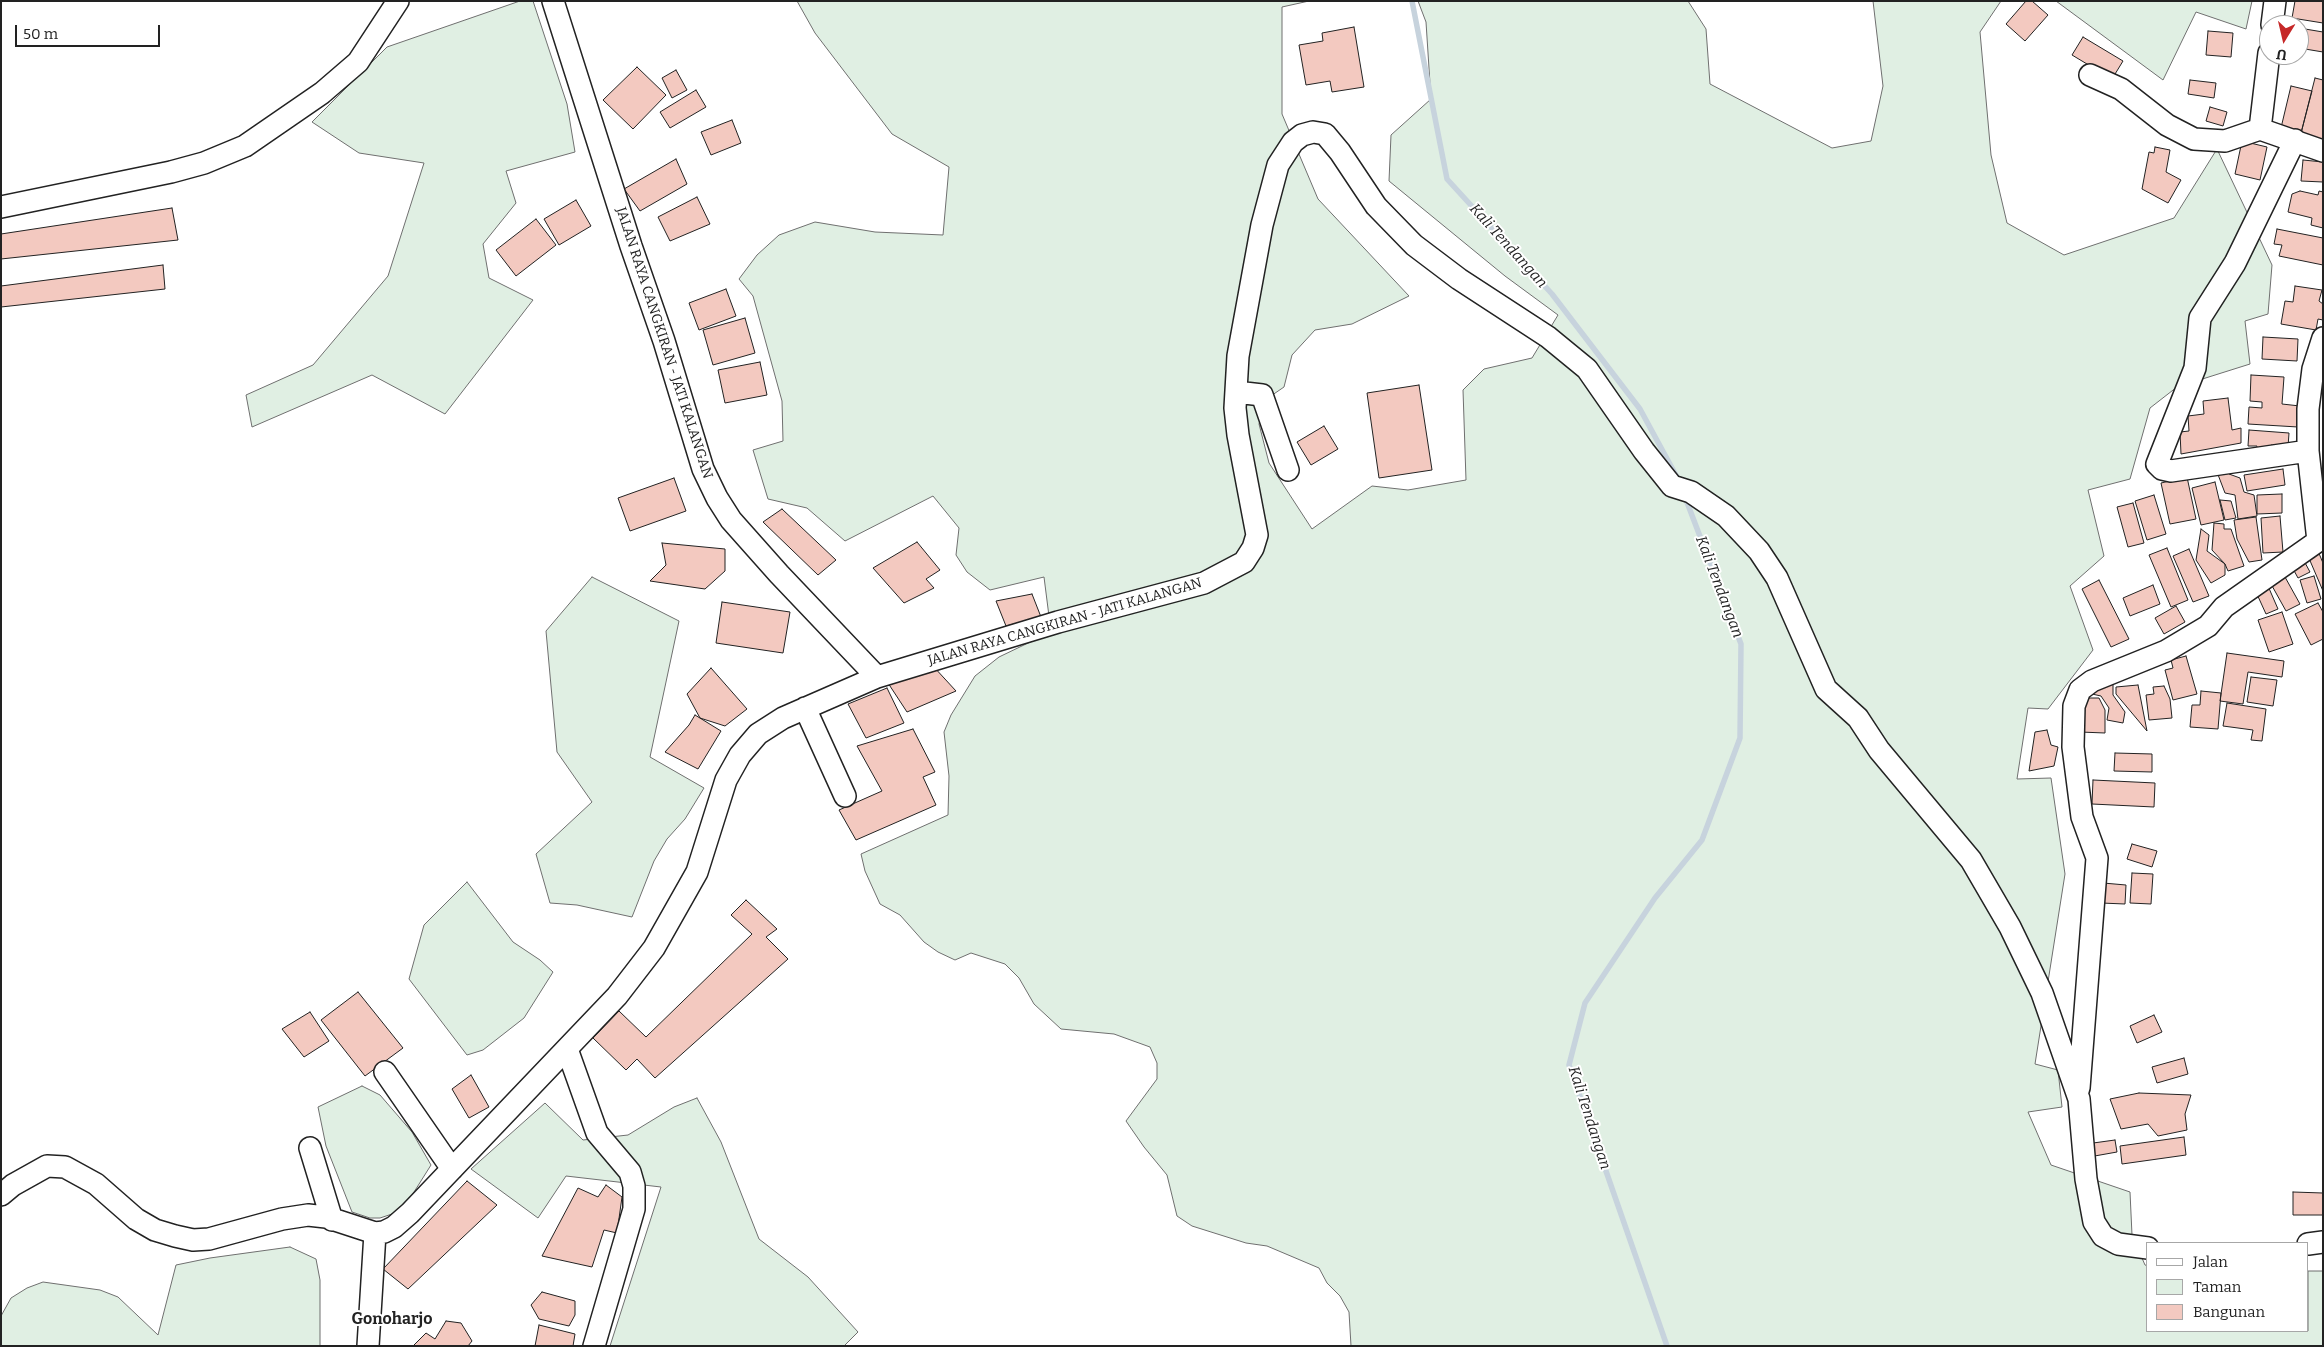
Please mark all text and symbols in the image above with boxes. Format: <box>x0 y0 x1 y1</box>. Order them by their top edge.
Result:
scale bar <box>18 15 162 47</box>
north arrow <box>2259 15 2309 65</box>
text: 50 m <box>23 25 58 43</box>
text: U <box>2275 45 2288 64</box>
water label: Kali Tendangan <box>1465 200 1551 292</box>
street label: JALAN RAYA CANGKIRAN - JATI KALANGAN <box>612 205 716 481</box>
water label: Kali Tendangan <box>1691 534 1747 640</box>
street label: JALAN RAYA CANGKIRAN - JATI KALANGAN <box>926 575 1204 669</box>
water label: Kali Tendangan <box>1564 1064 1614 1172</box>
legend <box>2146 1242 2309 1332</box>
text: Jalan <box>2193 1253 2228 1271</box>
text: Taman <box>2193 1278 2241 1296</box>
text: Bangunan <box>2193 1303 2265 1321</box>
district label: Gonoharjo <box>352 1310 432 1330</box>

